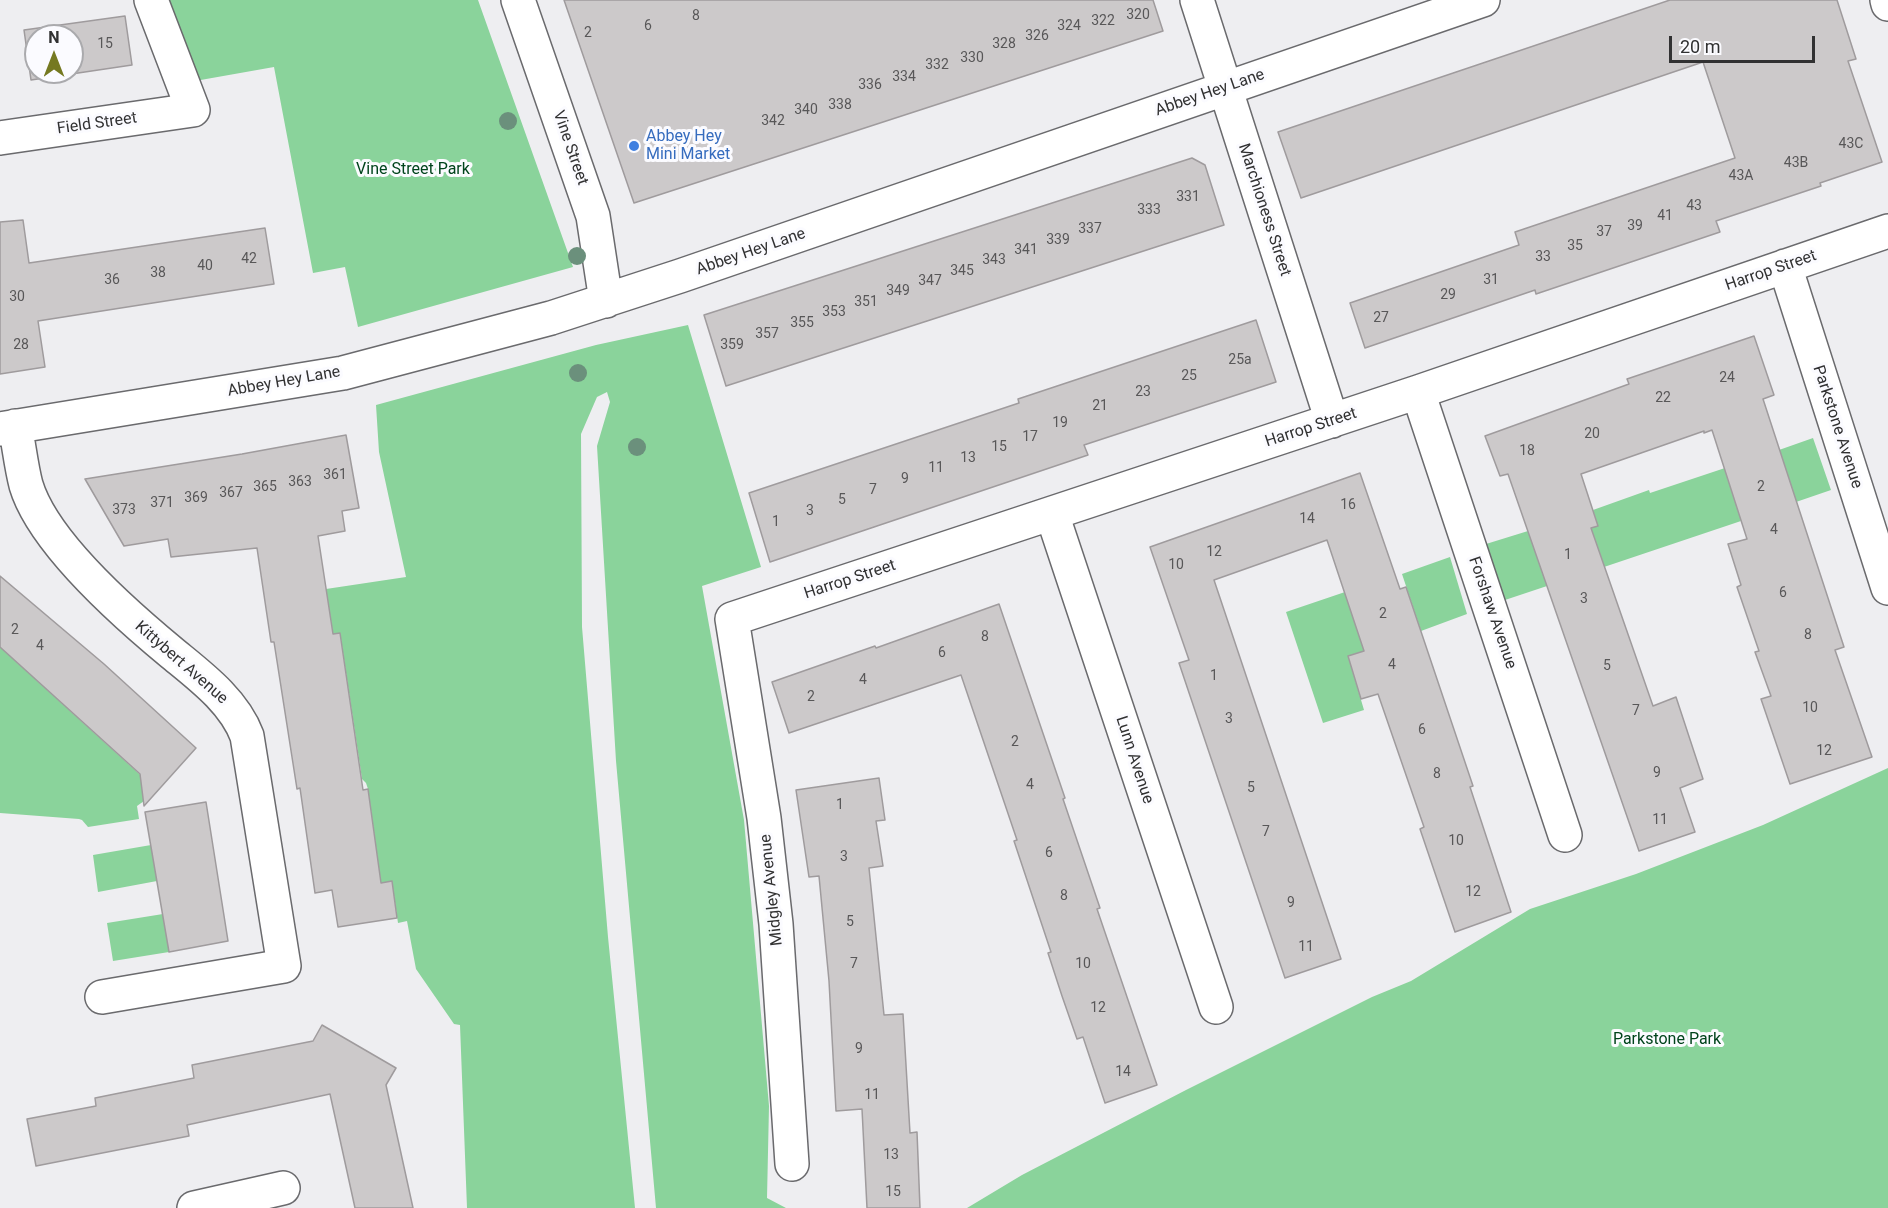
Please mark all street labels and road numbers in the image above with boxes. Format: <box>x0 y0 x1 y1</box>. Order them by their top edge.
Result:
street label: Abbey Hey Lane <box>1153 65 1267 121</box>
street label: Vine Street <box>548 108 592 188</box>
street label: Field Street <box>56 109 138 139</box>
street label: Marchioness Street <box>1234 141 1294 279</box>
street label: Abbey Hey Lane <box>694 224 808 280</box>
street label: Harrop Street <box>1723 246 1819 296</box>
street label: Abbey Hey Lane <box>226 363 342 401</box>
street label: Parkstone Avenue <box>1808 363 1866 491</box>
street label: Harrop Street <box>1263 404 1359 452</box>
street label: Forshaw Avenue <box>1464 554 1520 672</box>
street label: Harrop Street <box>802 556 898 604</box>
street label: Kittybert Avenue <box>131 617 231 709</box>
street label: Lunn Avenue <box>1111 714 1157 806</box>
street label: Midgley Avenue <box>757 833 787 947</box>

